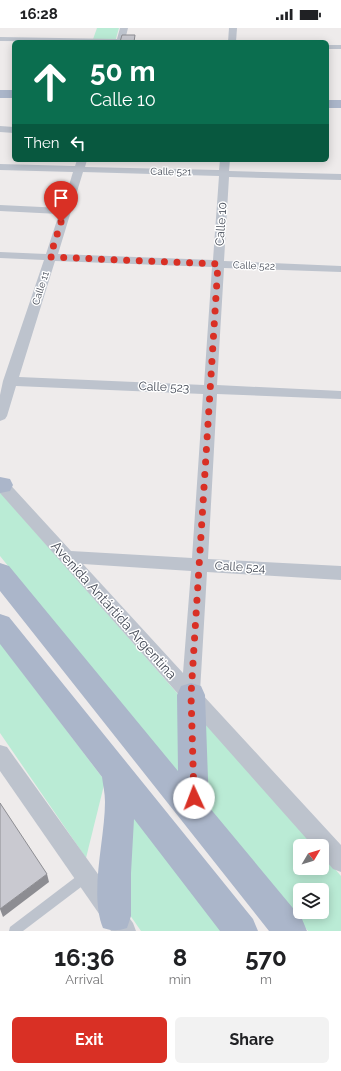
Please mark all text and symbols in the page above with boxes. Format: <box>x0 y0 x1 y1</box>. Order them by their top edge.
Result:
text: 16:28 <box>20 5 58 23</box>
text: 50 m <box>90 55 156 88</box>
icon: ahead <box>24 56 76 108</box>
text: Calle 10 <box>90 89 156 110</box>
icon: left <box>67 132 89 154</box>
text: Then <box>24 134 59 152</box>
street label: Calle 521 <box>150 166 192 177</box>
pin <box>44 181 78 222</box>
icon: arrive <box>50 187 72 209</box>
street label: Calle 10 <box>212 202 230 246</box>
street label: Calle 522 <box>233 259 275 272</box>
street label: Calle 11 <box>30 269 51 306</box>
street label: Calle 523 <box>138 379 190 395</box>
street label: Avenida Antártida Argentina <box>48 538 180 682</box>
street label: Calle 524 <box>214 559 266 575</box>
position arrow <box>173 777 215 819</box>
north arrow <box>293 839 329 875</box>
map controls <box>293 839 329 919</box>
button: layers <box>293 883 329 919</box>
text: 16:36 <box>54 943 115 972</box>
text: 8 <box>173 943 187 972</box>
text: 570 <box>245 943 287 972</box>
text: Arrival <box>65 972 103 987</box>
text: min <box>169 972 191 987</box>
text: m <box>260 972 272 987</box>
button: Exit <box>12 1017 167 1063</box>
button: Share <box>175 1017 329 1063</box>

